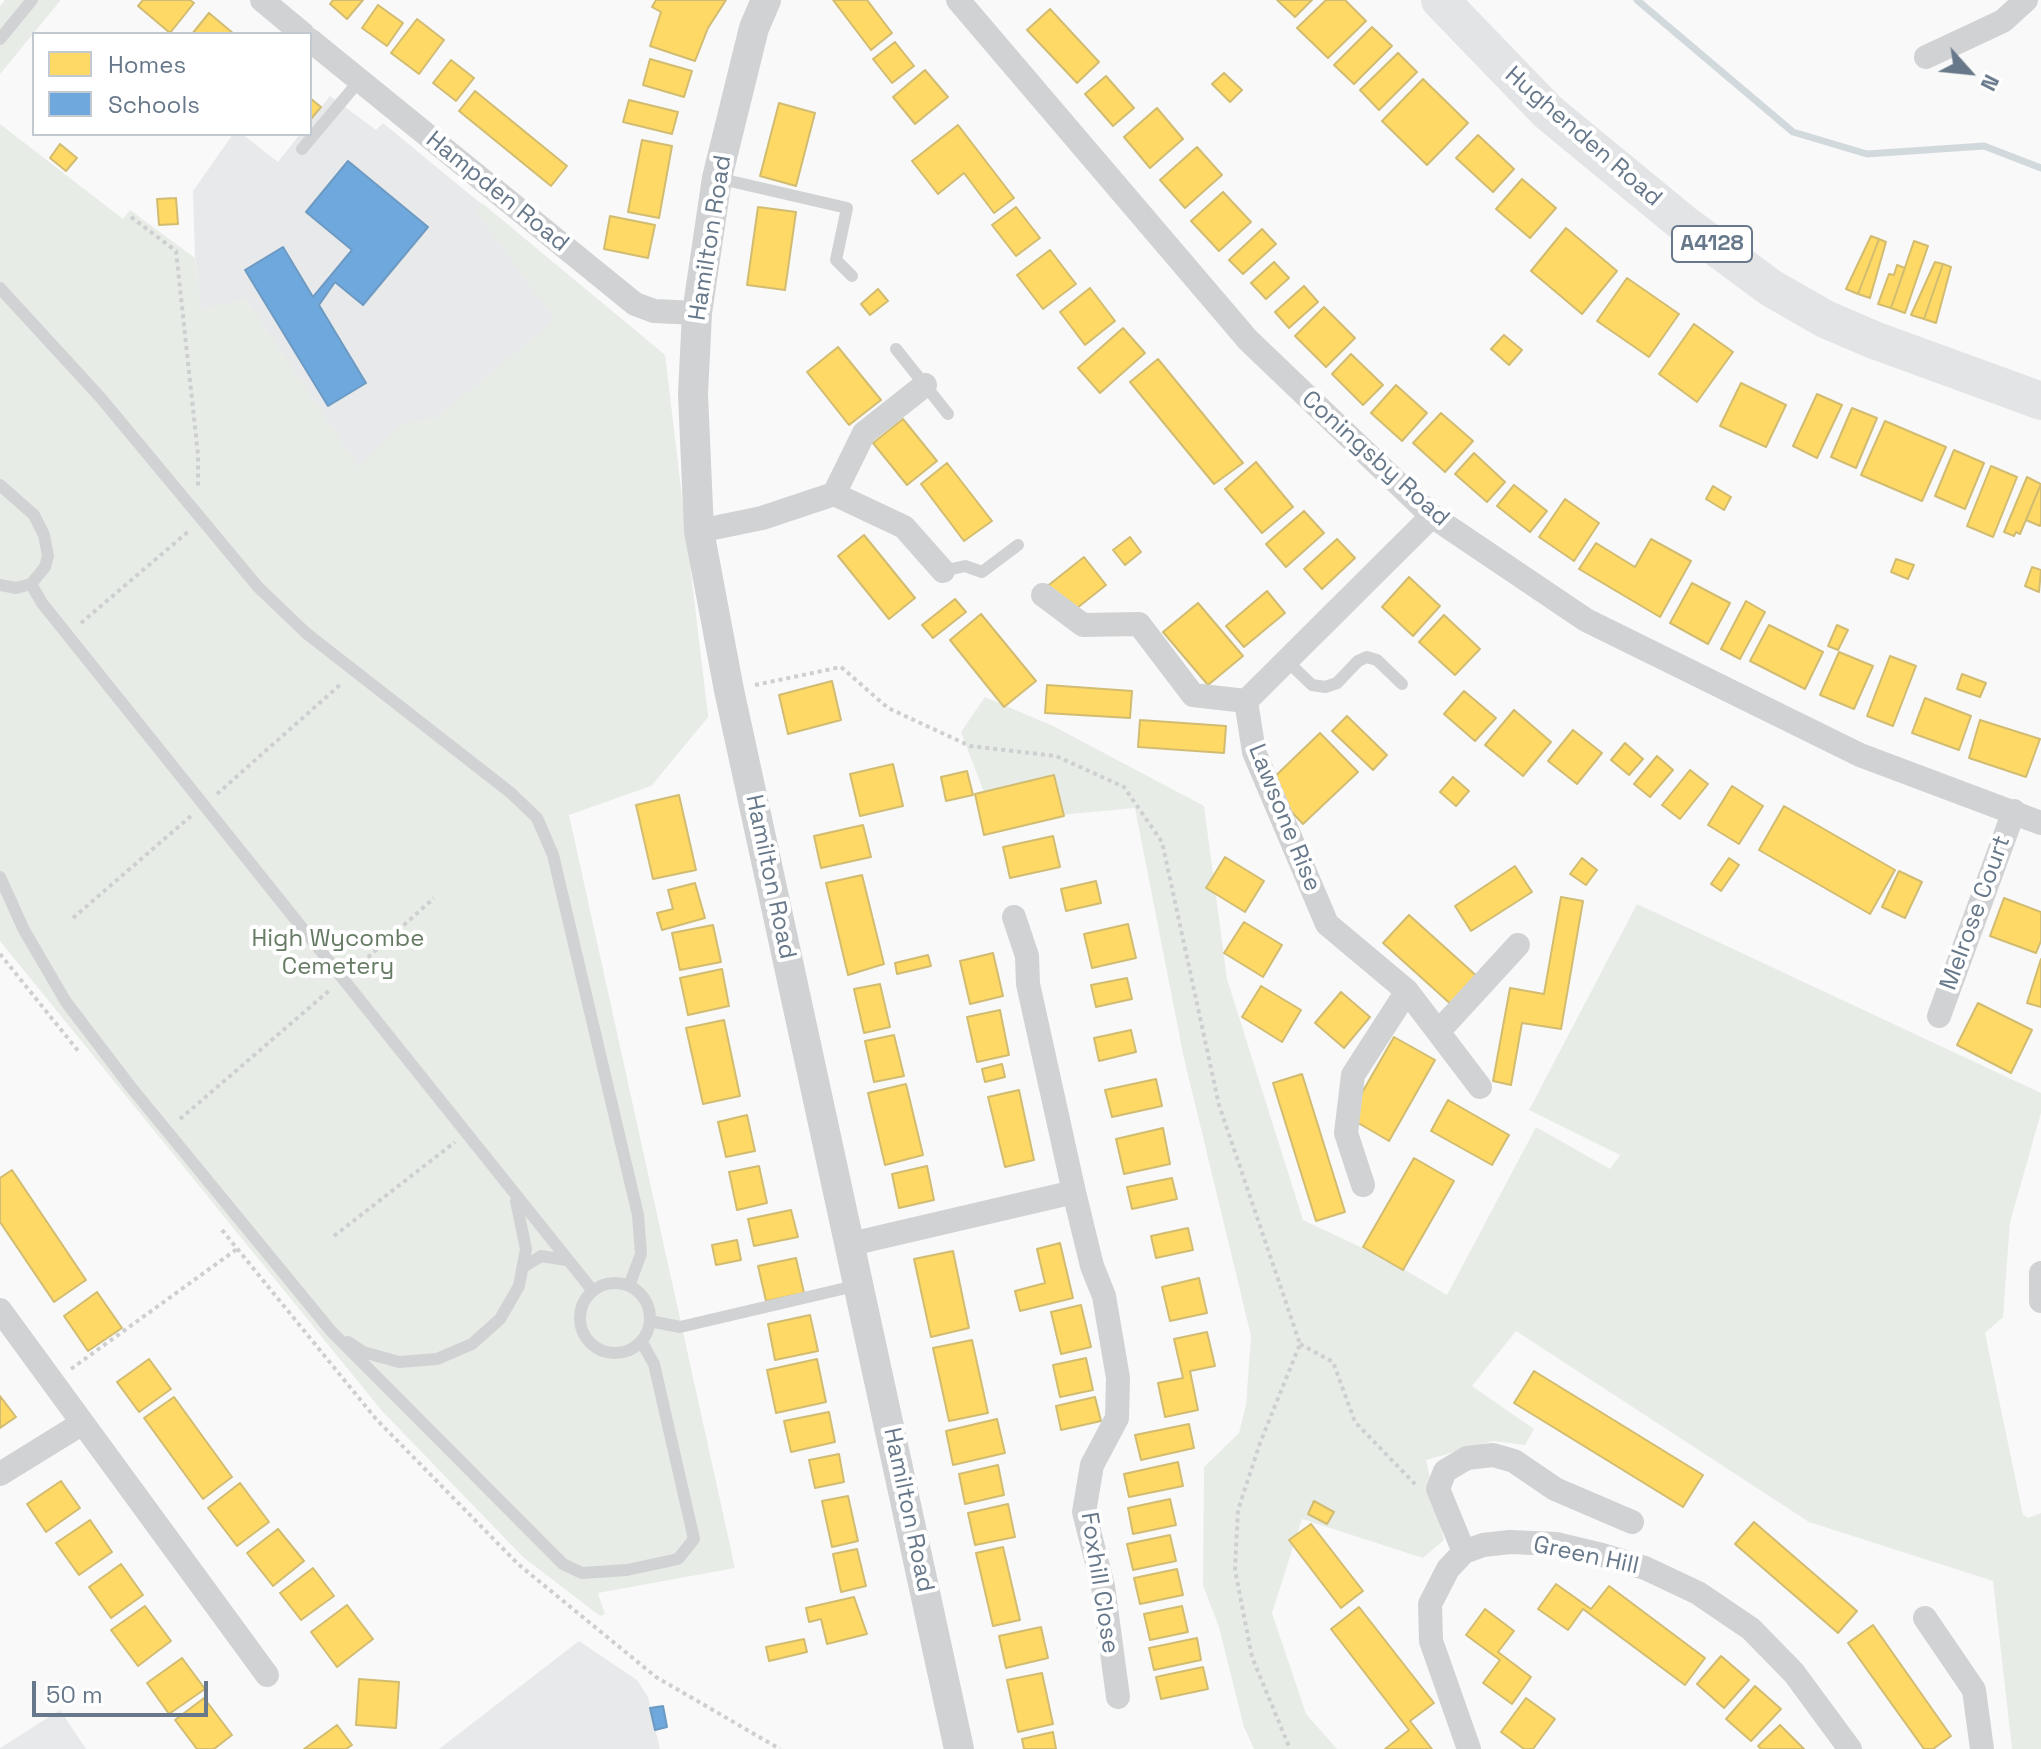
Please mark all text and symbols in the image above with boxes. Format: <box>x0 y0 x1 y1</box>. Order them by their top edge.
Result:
legend <box>32 32 312 136</box>
north arrow <box>1929 32 2009 112</box>
text: Homes <box>108 49 186 80</box>
street label: Hughenden Road <box>1498 61 1668 213</box>
text: N <box>1975 70 2006 96</box>
text: Schools <box>108 89 200 120</box>
street label: Hampden Road <box>420 126 574 258</box>
street label: Hamilton Road <box>684 153 738 323</box>
road number: A4128 <box>1672 226 1752 262</box>
street label: Coningsby Road <box>1295 385 1455 533</box>
street label: Lawsone Rise <box>1241 740 1327 896</box>
street label: Hamilton Road <box>739 792 801 962</box>
street label: Melrose Court <box>1935 832 2017 994</box>
park label: High Wycombe Cemetery <box>251 925 425 981</box>
street label: Hamilton Road <box>877 1425 939 1595</box>
street label: Foxhill Close <box>1074 1510 1124 1656</box>
street label: Green Hill <box>1531 1531 1641 1581</box>
scale bar <box>36 1665 212 1715</box>
text: 50 m <box>46 1679 103 1710</box>

